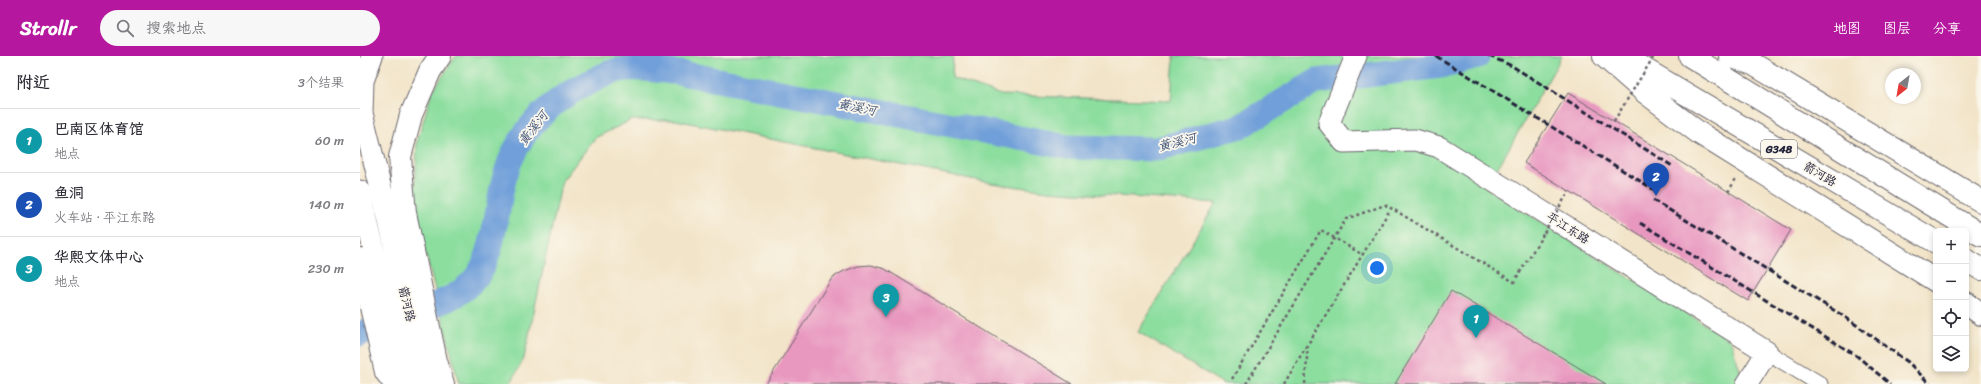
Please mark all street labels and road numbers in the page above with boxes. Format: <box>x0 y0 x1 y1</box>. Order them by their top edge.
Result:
road number: G348 <box>1761 140 1797 158</box>
street label: 箭河路 <box>1799 155 1841 193</box>
street label: 平江东路 <box>1542 206 1594 250</box>
street label: 箭河路 <box>392 284 422 324</box>

